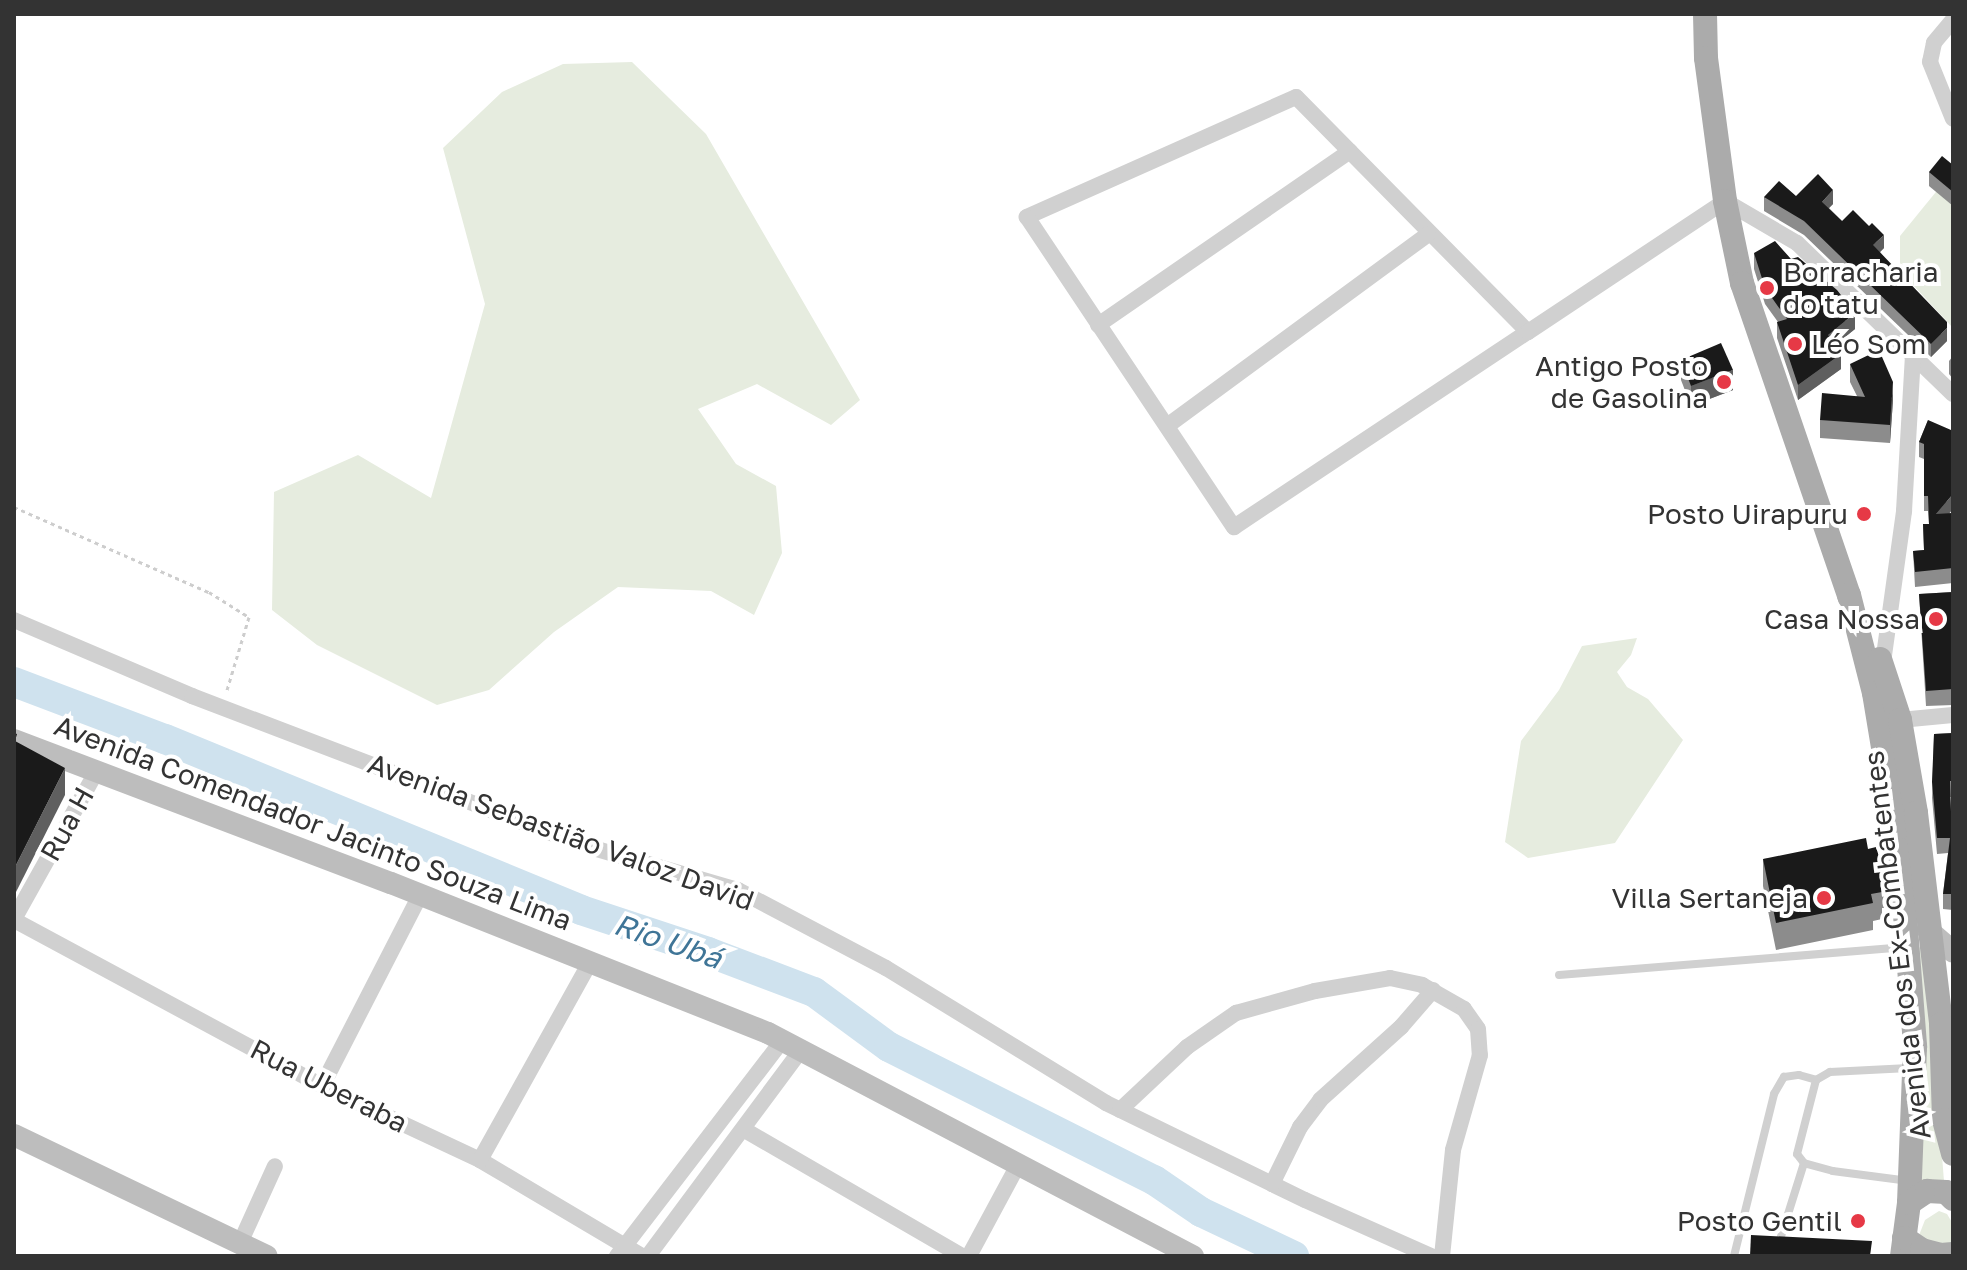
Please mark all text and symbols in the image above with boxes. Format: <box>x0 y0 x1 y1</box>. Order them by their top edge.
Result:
place label: Borracharia do tatu <box>1783 255 1938 321</box>
marker: Borracharia do tatu <box>1758 279 1776 297</box>
place label: Léo Som <box>1811 327 1926 361</box>
marker: Léo Som <box>1786 335 1804 353</box>
place label: Antigo Posto de Gasolina <box>1535 349 1708 415</box>
marker: Antigo Posto de Gasolina <box>1715 373 1733 391</box>
place label: Posto Uirapuru <box>1647 497 1848 531</box>
marker: Posto Uirapuru <box>1855 505 1873 523</box>
place label: Casa Nossa <box>1764 602 1920 636</box>
marker: Casa Nossa <box>1927 610 1945 628</box>
street label: Avenida Comendador Jacinto Souza Lima <box>50 709 576 937</box>
street label: Avenida Sebastião Valoz David <box>363 746 759 918</box>
street label: Avenida dos Ex-Combatentes <box>1856 749 1938 1141</box>
street label: Rua H <box>33 781 101 867</box>
place label: Villa Sertaneja <box>1612 881 1808 915</box>
marker: Villa Sertaneja <box>1815 889 1833 907</box>
water label: Rio Ubá <box>610 906 726 976</box>
street label: Rua Uberaba <box>245 1032 413 1140</box>
place label: Posto Gentil <box>1677 1204 1842 1238</box>
marker: Posto Gentil <box>1849 1212 1867 1230</box>

